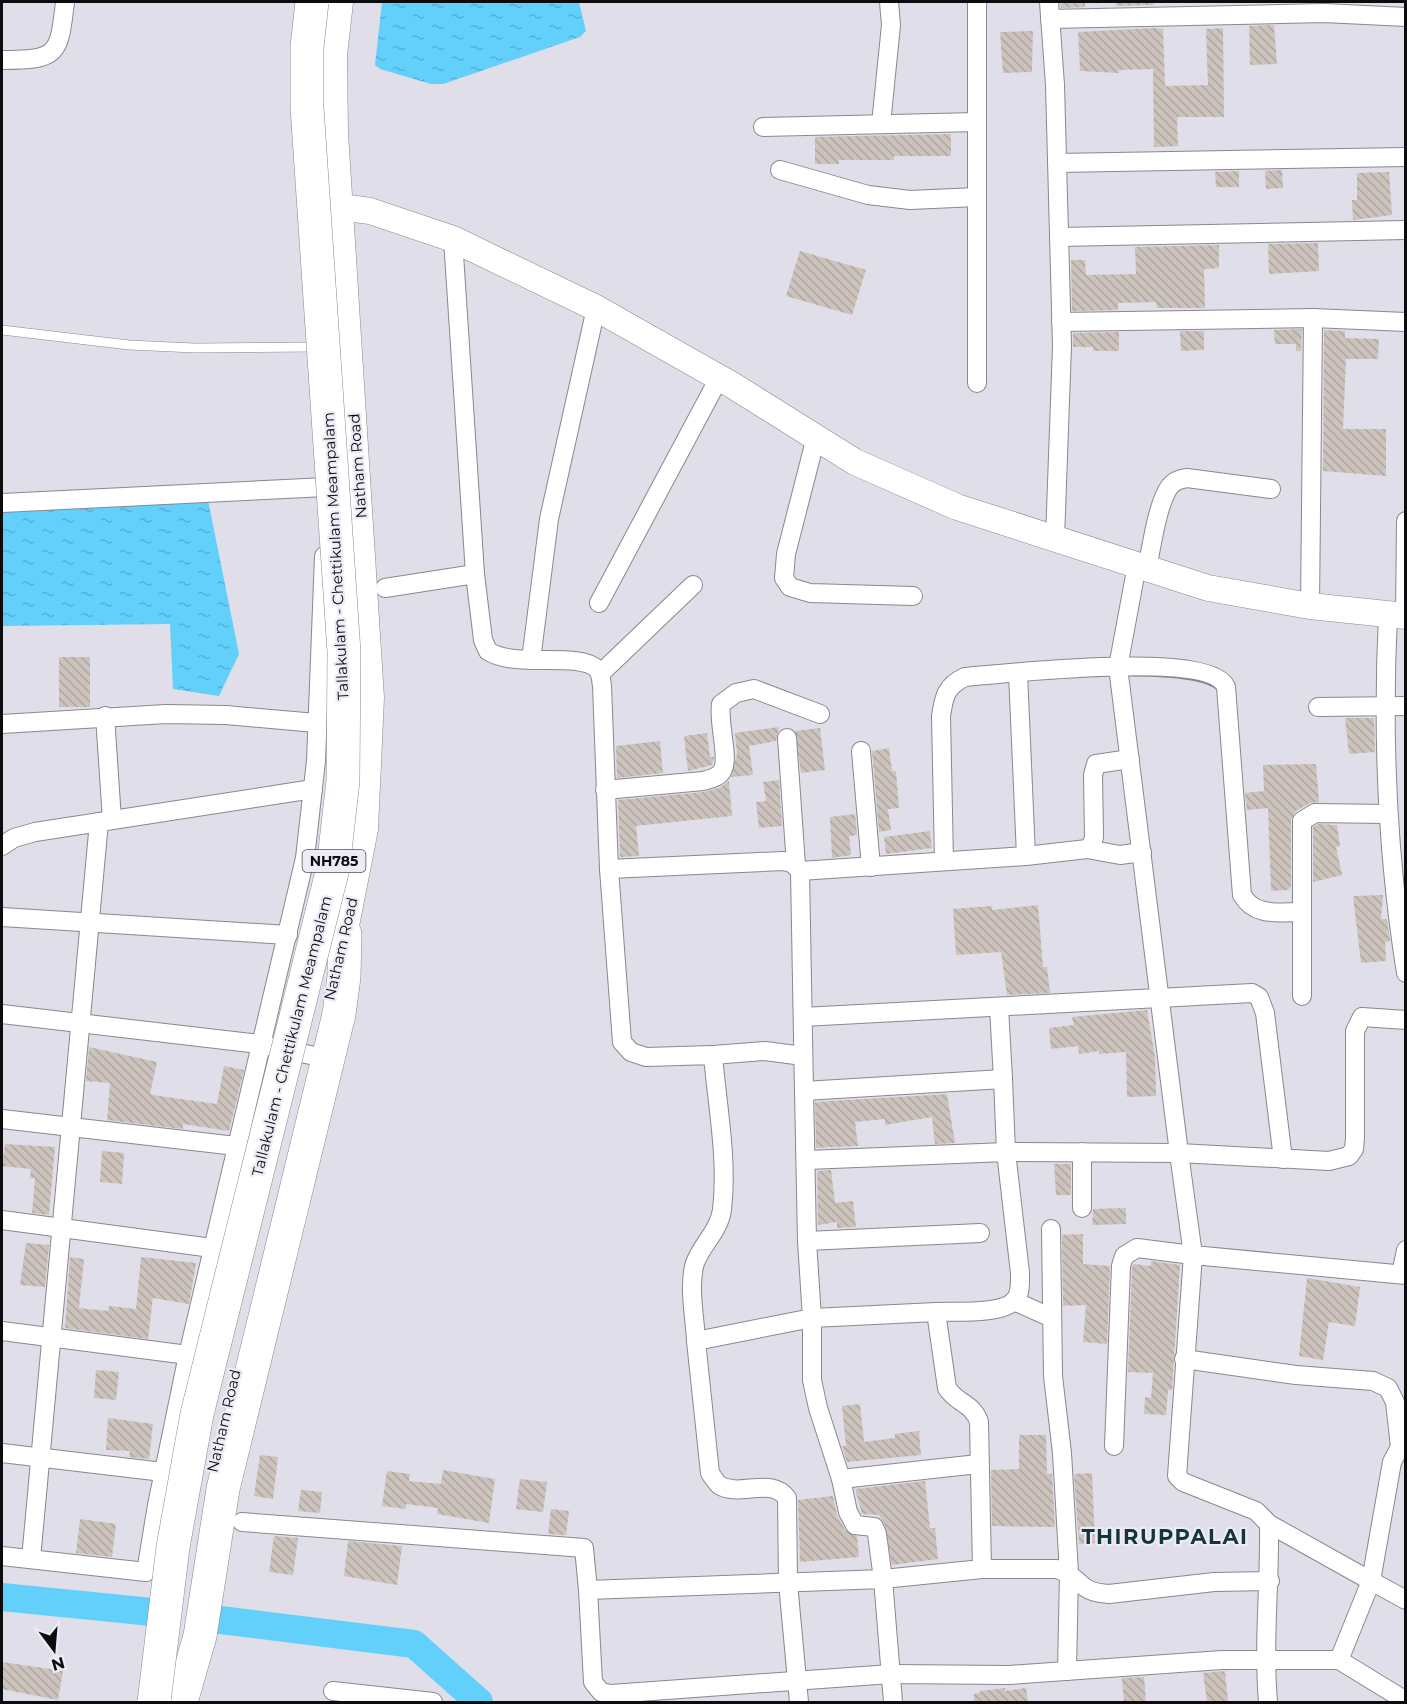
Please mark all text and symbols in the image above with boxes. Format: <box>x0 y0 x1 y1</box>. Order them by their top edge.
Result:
street label: Tallakulam - Chettikulam Meampalam <box>318 412 353 701</box>
street label: Natham Road <box>344 413 371 519</box>
road number: NH785 <box>302 850 366 872</box>
street label: Tallakulam - Chettikulam Meampalam <box>247 894 336 1178</box>
street label: Natham Road <box>319 895 362 1002</box>
street label: Natham Road <box>202 1367 245 1474</box>
district label: THIRUPPALAI <box>1082 1524 1248 1549</box>
north arrow <box>24 1620 84 1680</box>
text: N <box>49 1653 67 1675</box>

